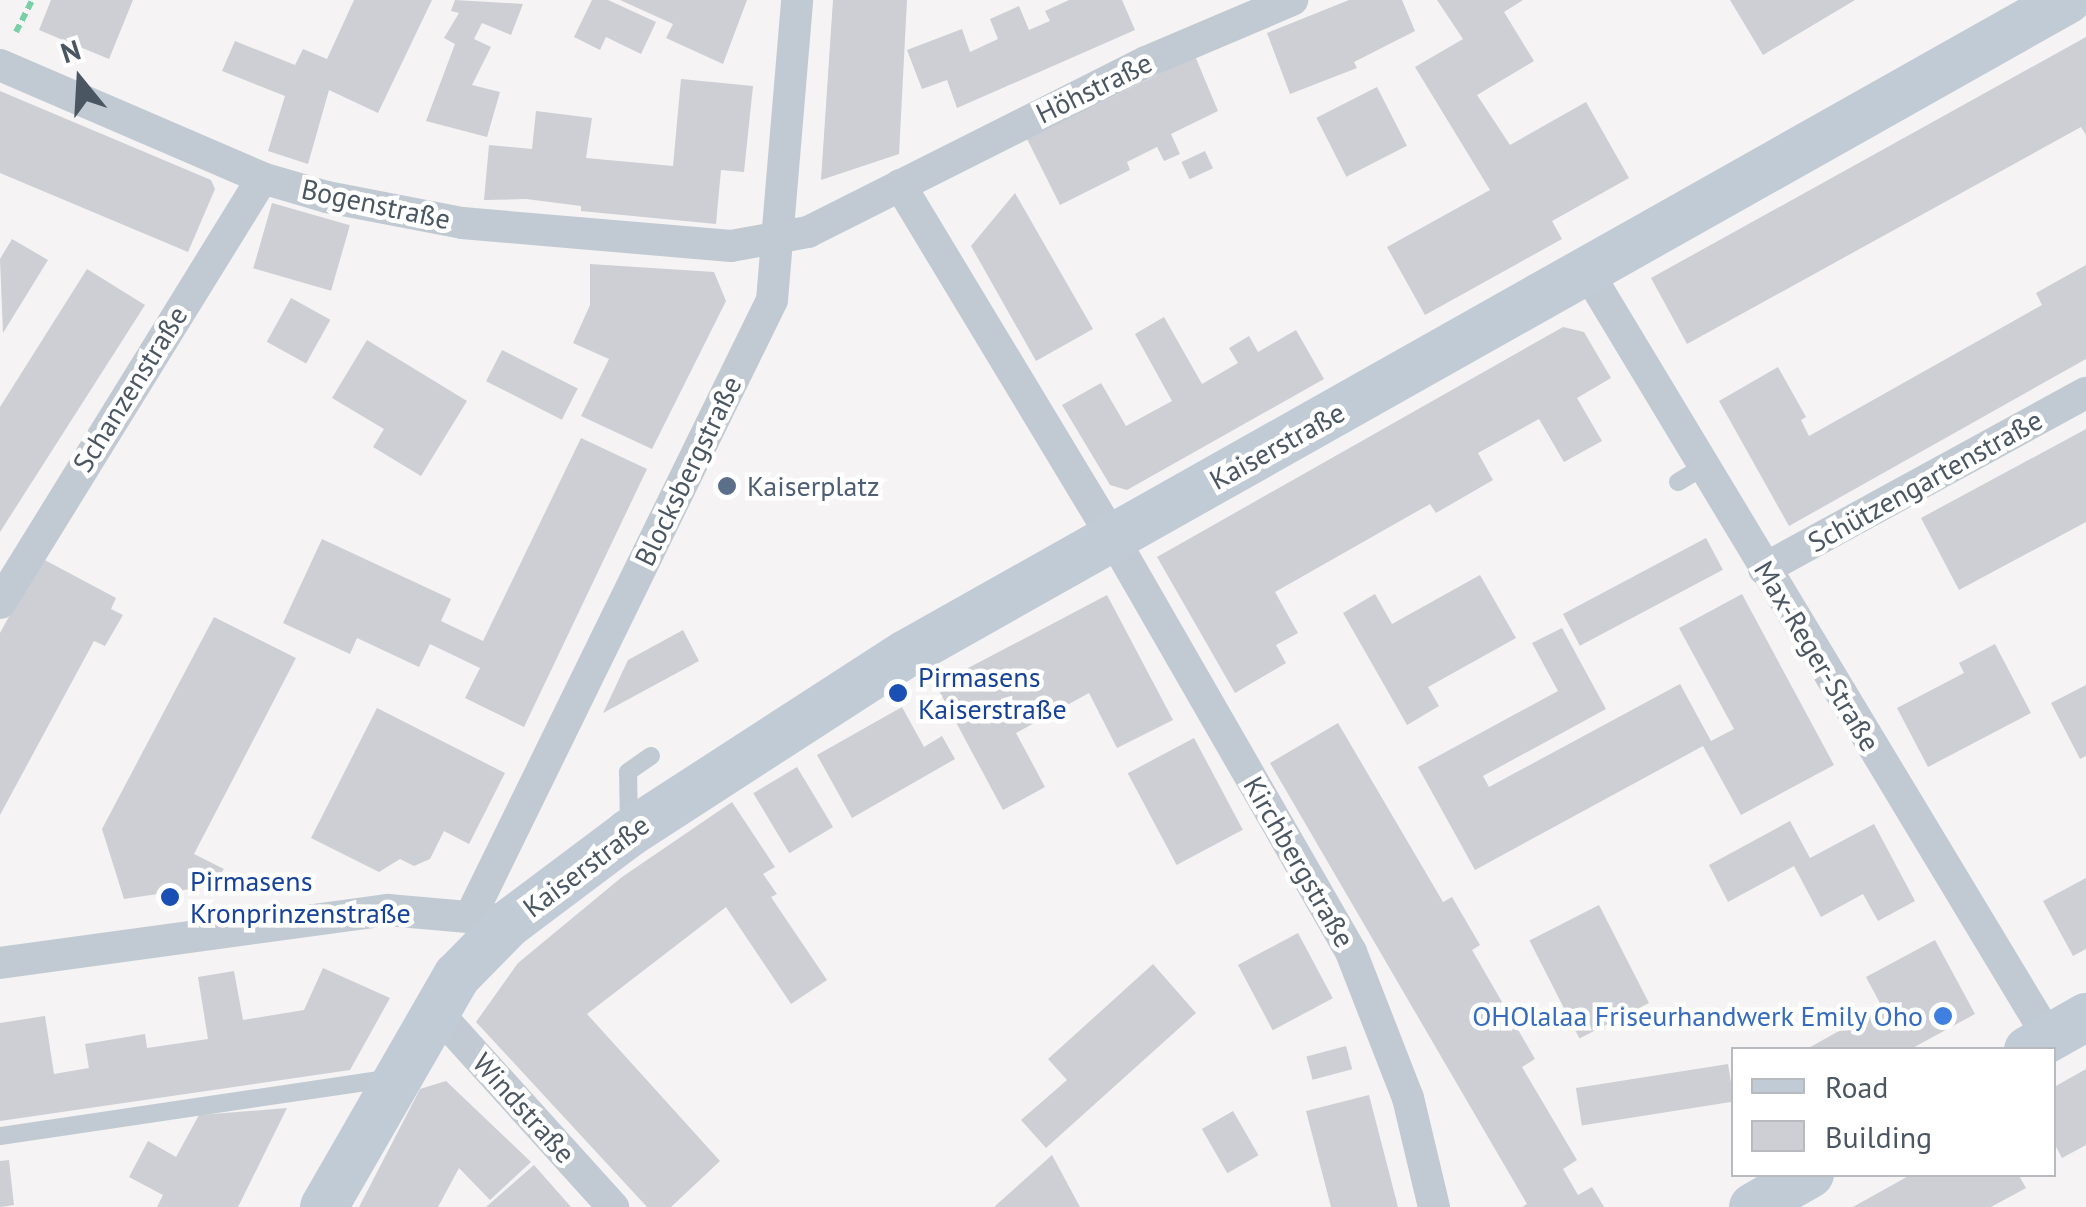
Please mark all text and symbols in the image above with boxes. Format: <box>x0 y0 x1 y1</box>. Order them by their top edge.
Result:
north arrow <box>30 30 130 130</box>
text: N <box>56 31 85 71</box>
street label: Höhstraße <box>1031 46 1157 130</box>
street label: Bogenstraße <box>298 172 454 236</box>
street label: Schanzenstraße <box>66 300 194 478</box>
street label: Blocksbergstraße <box>628 371 748 571</box>
street label: Kaiserstraße <box>1204 395 1350 497</box>
street label: Schützengartenstraße <box>1802 403 2048 559</box>
place label: Kaiserplatz <box>747 469 879 503</box>
marker: Kaiserplatz <box>716 475 738 497</box>
street label: Max-Reger-Straße <box>1747 555 1887 757</box>
place label: Pirmasens Kaiserstraße <box>918 660 1067 726</box>
marker: Pirmasens Kaiserstraße <box>887 682 909 704</box>
street label: Kirchbergstraße <box>1237 771 1361 953</box>
street label: Kaiserstraße <box>517 808 655 924</box>
place label: Pirmasens Kronprinzenstraße <box>190 864 411 930</box>
marker: Pirmasens Kronprinzenstraße <box>159 886 181 908</box>
place label: OHOlalaa Friseurhandwerk Emily Oho <box>1470 999 1923 1033</box>
marker: OHOlalaa Friseurhandwerk Emily Oho <box>1932 1005 1954 1027</box>
street label: Windstraße <box>466 1046 582 1170</box>
legend <box>1731 1047 2056 1177</box>
text: Road <box>1825 1067 1889 1106</box>
text: Building <box>1825 1117 1932 1156</box>

